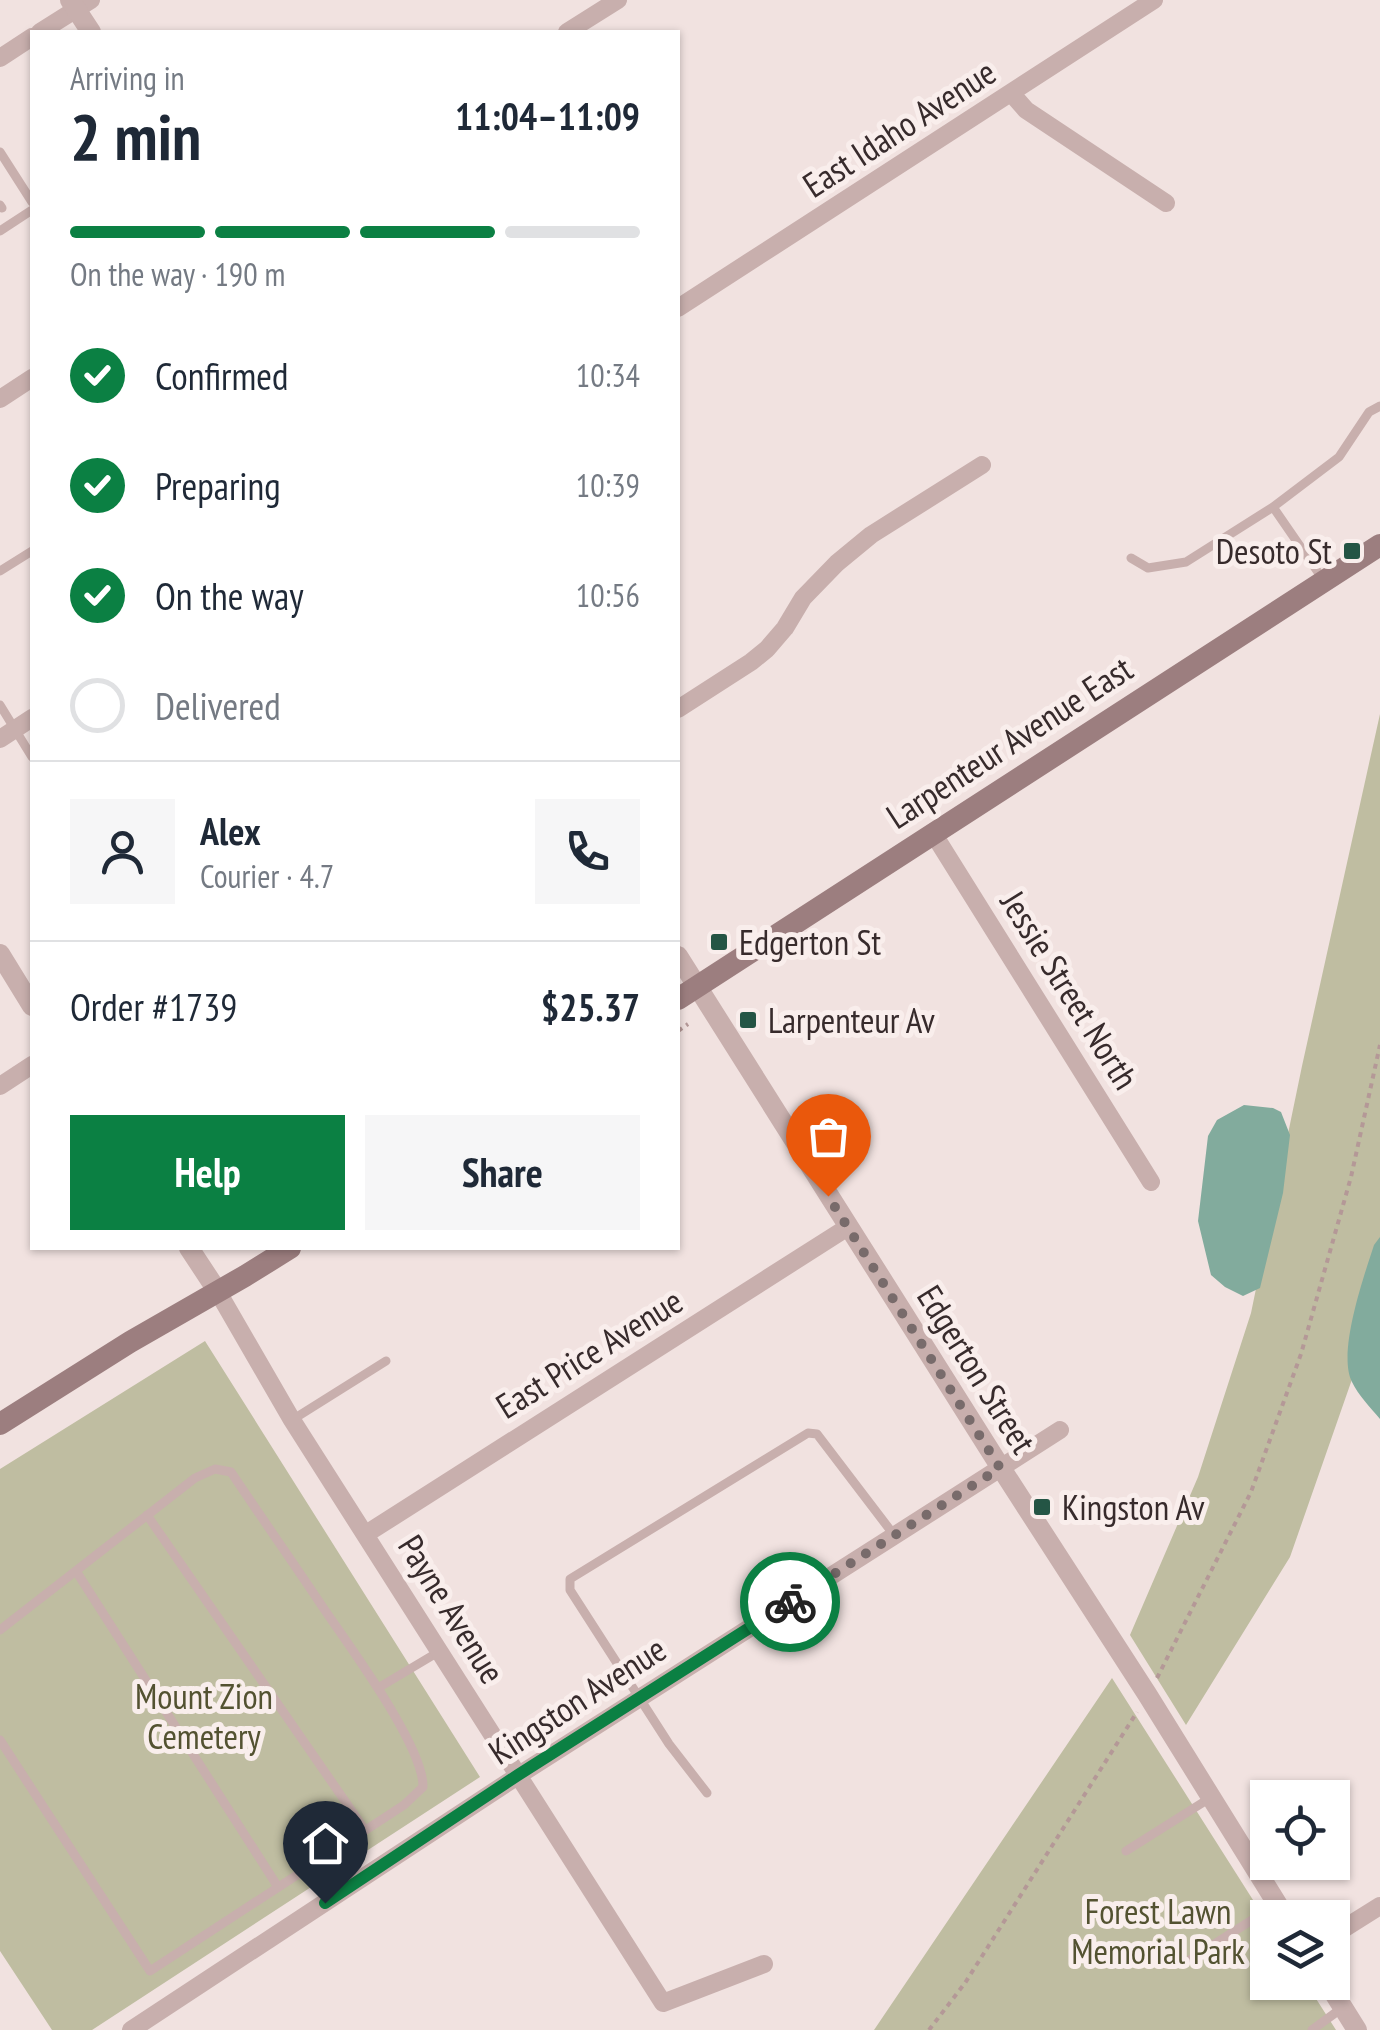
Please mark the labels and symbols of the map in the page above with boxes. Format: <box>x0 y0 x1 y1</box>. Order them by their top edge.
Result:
street label: East Idaho Avenue <box>794 49 1004 207</box>
place label: Desoto St <box>1216 528 1332 574</box>
marker: Desoto St <box>1341 540 1363 562</box>
street label: Larpenteur Avenue East <box>877 645 1141 839</box>
street label: Jessie Street North <box>990 881 1149 1098</box>
place label: Edgerton St <box>739 919 881 965</box>
marker: Edgerton St <box>708 931 730 953</box>
place label: Larpenteur Av <box>768 997 935 1043</box>
marker: Larpenteur Av <box>737 1009 759 1031</box>
pin <box>786 1094 871 1197</box>
street label: Edgerton Street <box>907 1276 1047 1462</box>
street label: East Price Avenue <box>487 1278 691 1428</box>
place label: Kingston Av <box>1062 1484 1205 1530</box>
marker: Kingston Av <box>1031 1496 1053 1518</box>
street label: Payne Avenue <box>388 1526 516 1692</box>
courier <box>740 1552 840 1652</box>
street label: Kingston Avenue <box>480 1626 674 1774</box>
park label: Mount Zion Cemetery <box>135 1673 273 1759</box>
pin <box>283 1801 368 1904</box>
park label: Forest Lawn Memorial Park <box>1071 1888 1245 1974</box>

